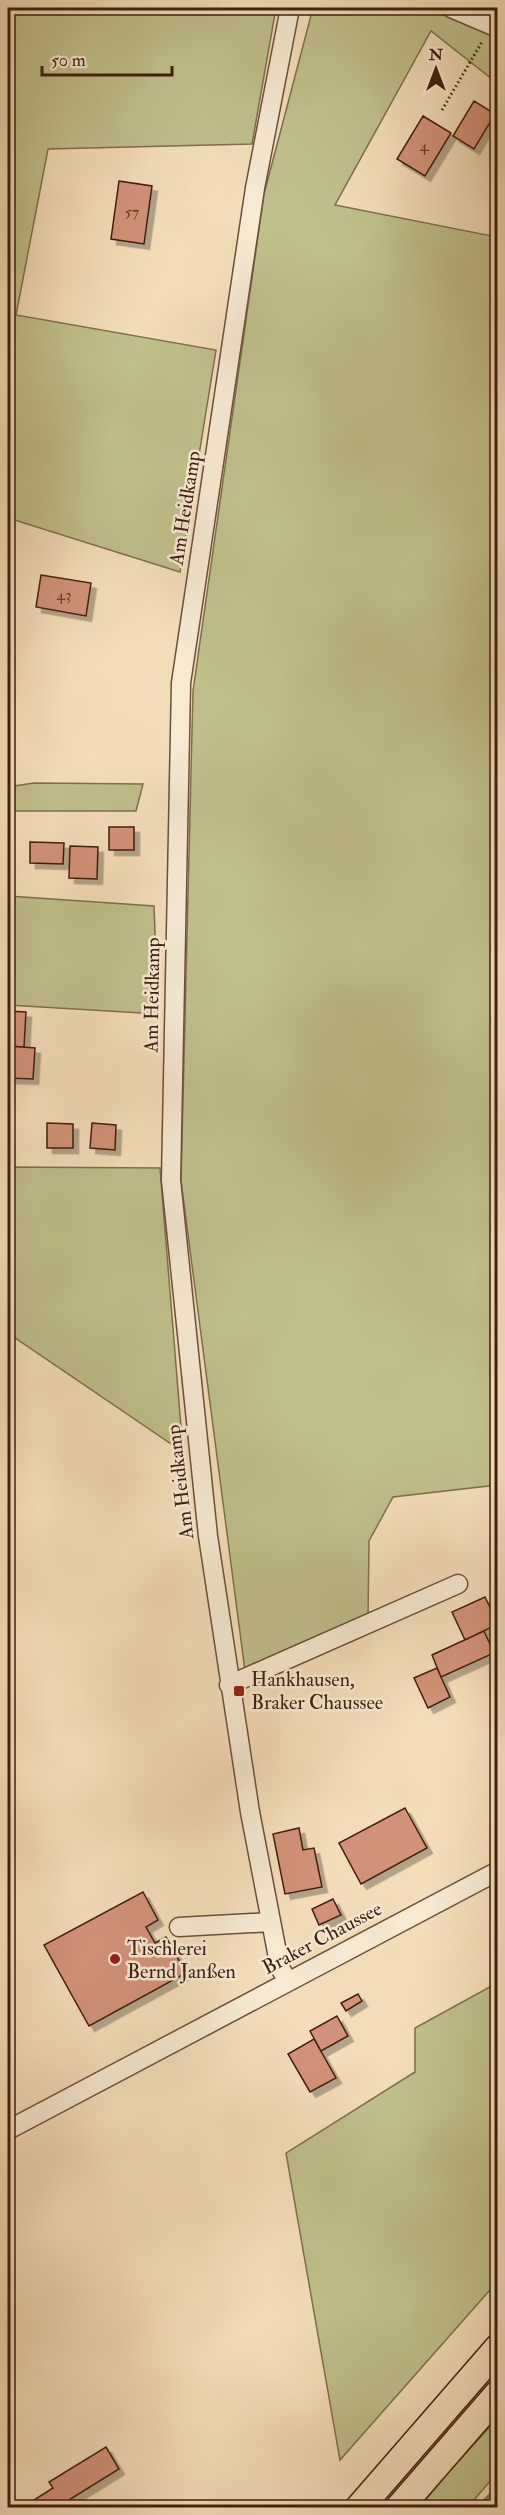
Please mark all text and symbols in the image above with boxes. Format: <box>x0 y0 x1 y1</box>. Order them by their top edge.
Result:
scale bar <box>42 39 172 77</box>
north arrow <box>406 39 466 99</box>
text: N <box>428 45 444 65</box>
text: 50 m <box>51 49 86 72</box>
house number: 4 <box>420 136 430 156</box>
house number: 57 <box>125 202 140 222</box>
street label: Am Heidkamp <box>163 449 207 568</box>
house number: 43 <box>57 585 71 605</box>
street label: Am Heidkamp <box>138 937 167 1054</box>
street label: Am Heidkamp <box>161 1423 201 1542</box>
place label: Hankhausen, Braker Chaussee <box>251 1667 383 1715</box>
marker: Hankhausen, Braker Chaussee <box>232 1684 246 1698</box>
street label: Braker Chaussee <box>258 1896 386 1980</box>
place label: Tischlerei Bernd Janßen <box>127 1936 236 1984</box>
marker: Tischlerei Bernd Janßen <box>108 1952 122 1966</box>

